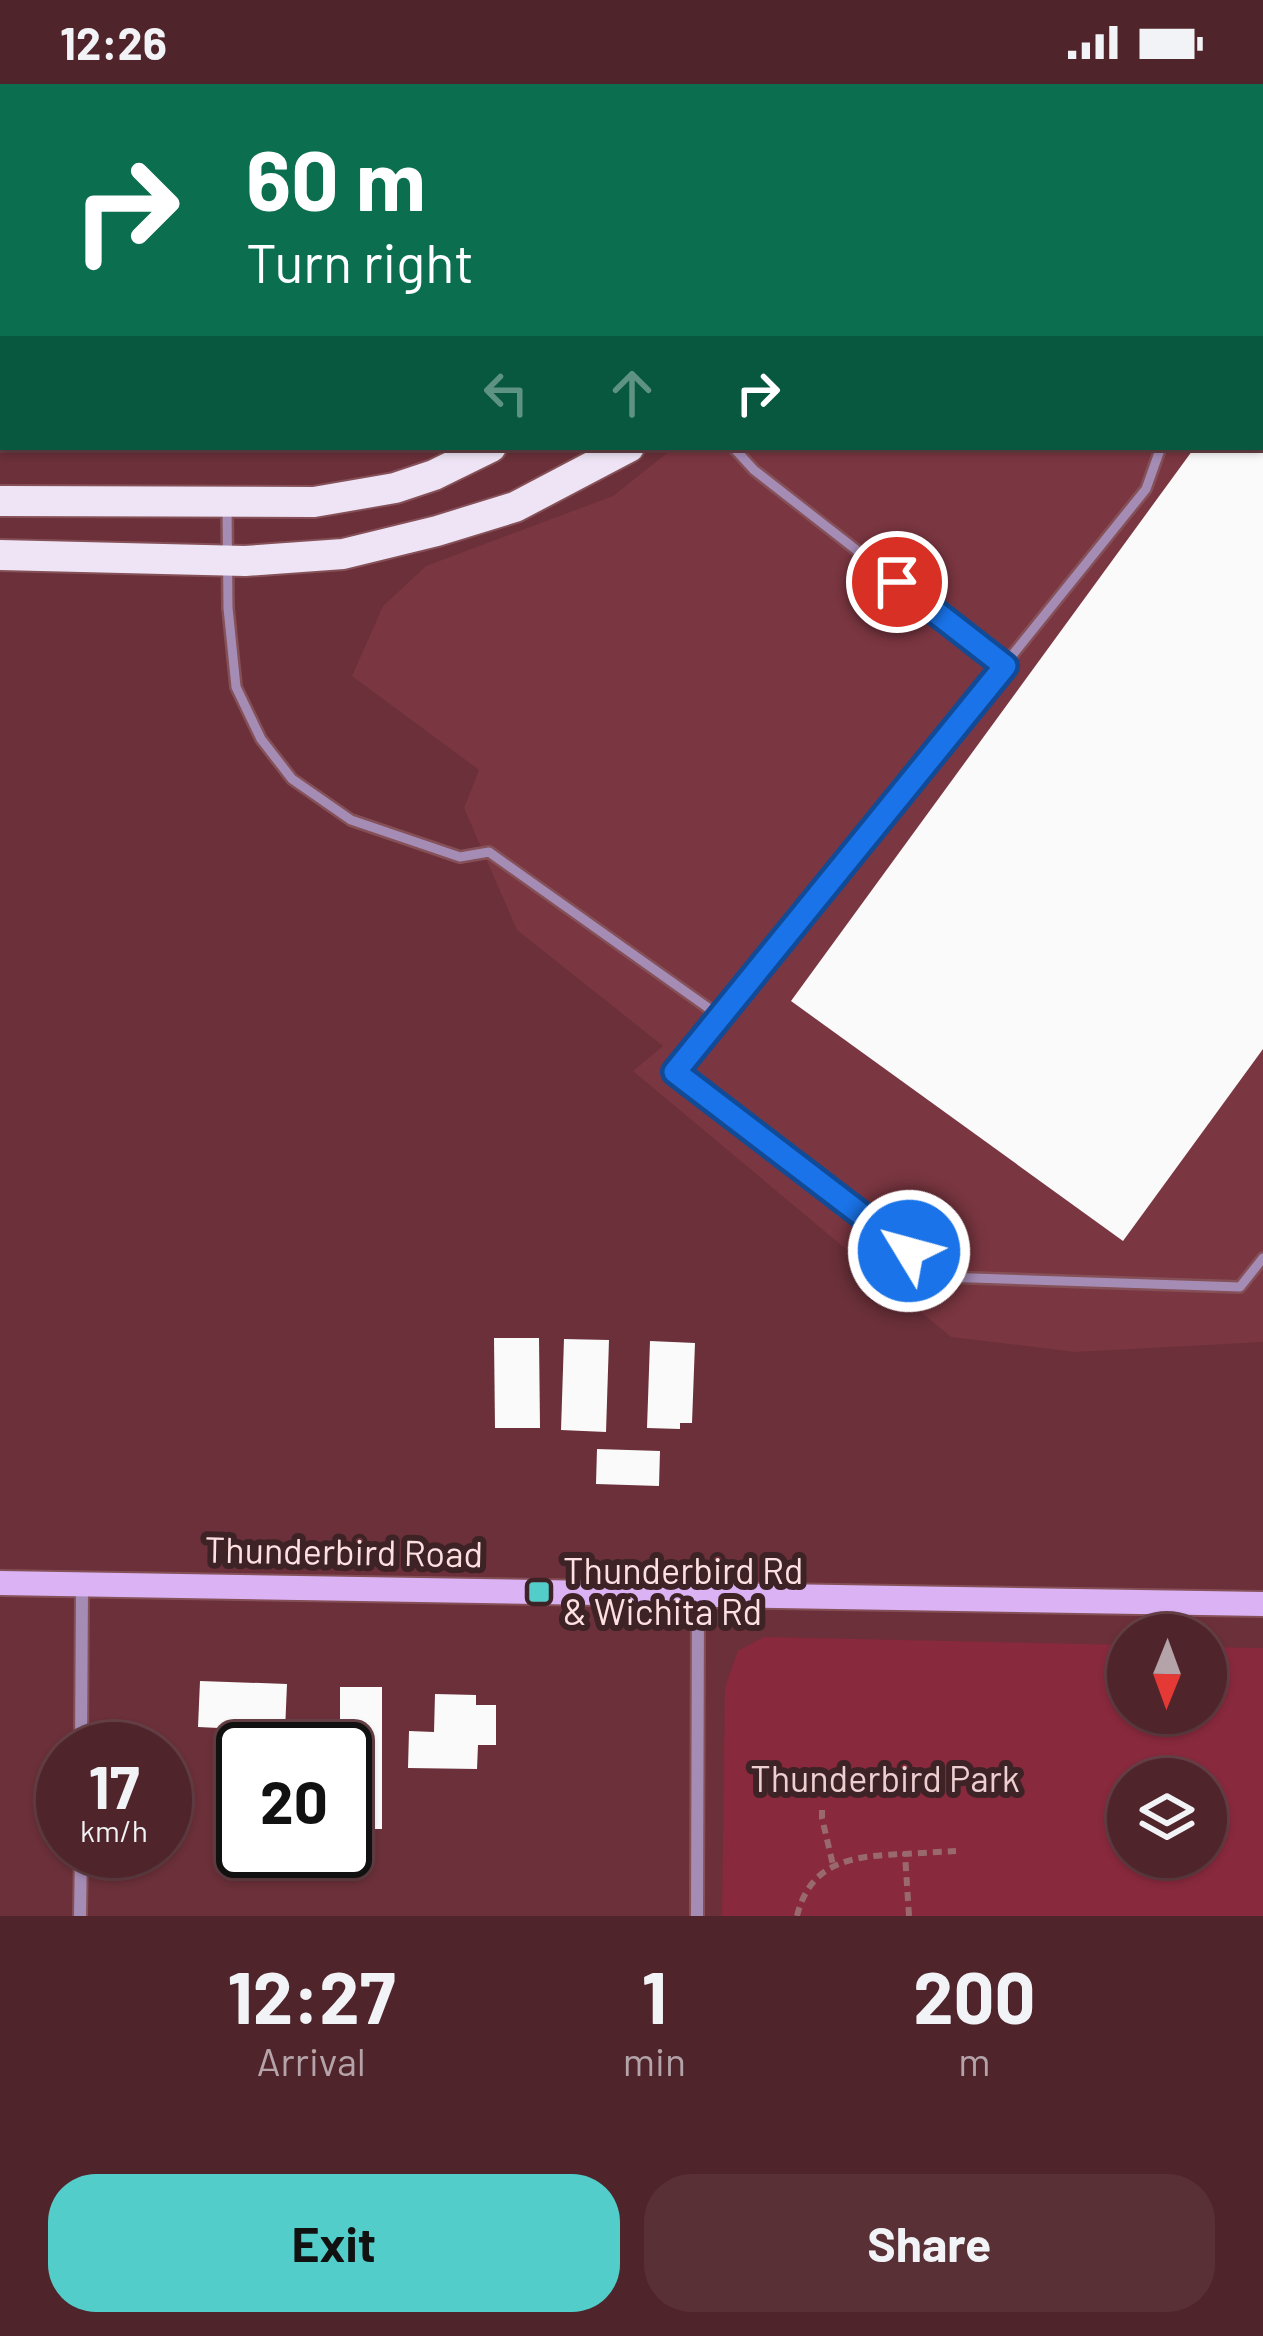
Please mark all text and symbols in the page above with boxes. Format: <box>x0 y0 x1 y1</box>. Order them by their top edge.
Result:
text: 12:26 <box>60 15 167 69</box>
text: 60 m <box>246 127 426 228</box>
icon: right <box>48 132 204 288</box>
text: Turn right <box>246 229 474 294</box>
icon: left <box>473 360 539 426</box>
icon: ahead <box>599 360 665 426</box>
icon: right <box>725 360 791 426</box>
pin <box>846 531 948 633</box>
icon: arrive <box>864 549 930 615</box>
position arrow <box>846 1188 972 1314</box>
street label: Thunderbird Road <box>204 1527 484 1574</box>
place label: Thunderbird Rd & Wichita Rd <box>563 1548 803 1632</box>
marker: Thunderbird Rd & Wichita Rd <box>526 1579 552 1605</box>
north arrow <box>1107 1614 1227 1734</box>
map controls <box>1107 1614 1227 1878</box>
speed limit sign: 20 <box>216 1722 372 1878</box>
text: 17 <box>88 1749 139 1821</box>
park label: Thunderbird Park <box>750 1756 1020 1799</box>
button: layers <box>1107 1758 1227 1878</box>
text: km/h <box>80 1812 148 1848</box>
text: 12:27 <box>227 1952 395 2038</box>
text: 1 <box>642 1952 667 2038</box>
text: 200 <box>913 1952 1036 2038</box>
text: Arrival <box>257 2037 366 2084</box>
text: min <box>623 2037 686 2084</box>
text: m <box>958 2037 991 2084</box>
button: Exit <box>48 2174 620 2312</box>
button: Share <box>644 2174 1215 2312</box>

